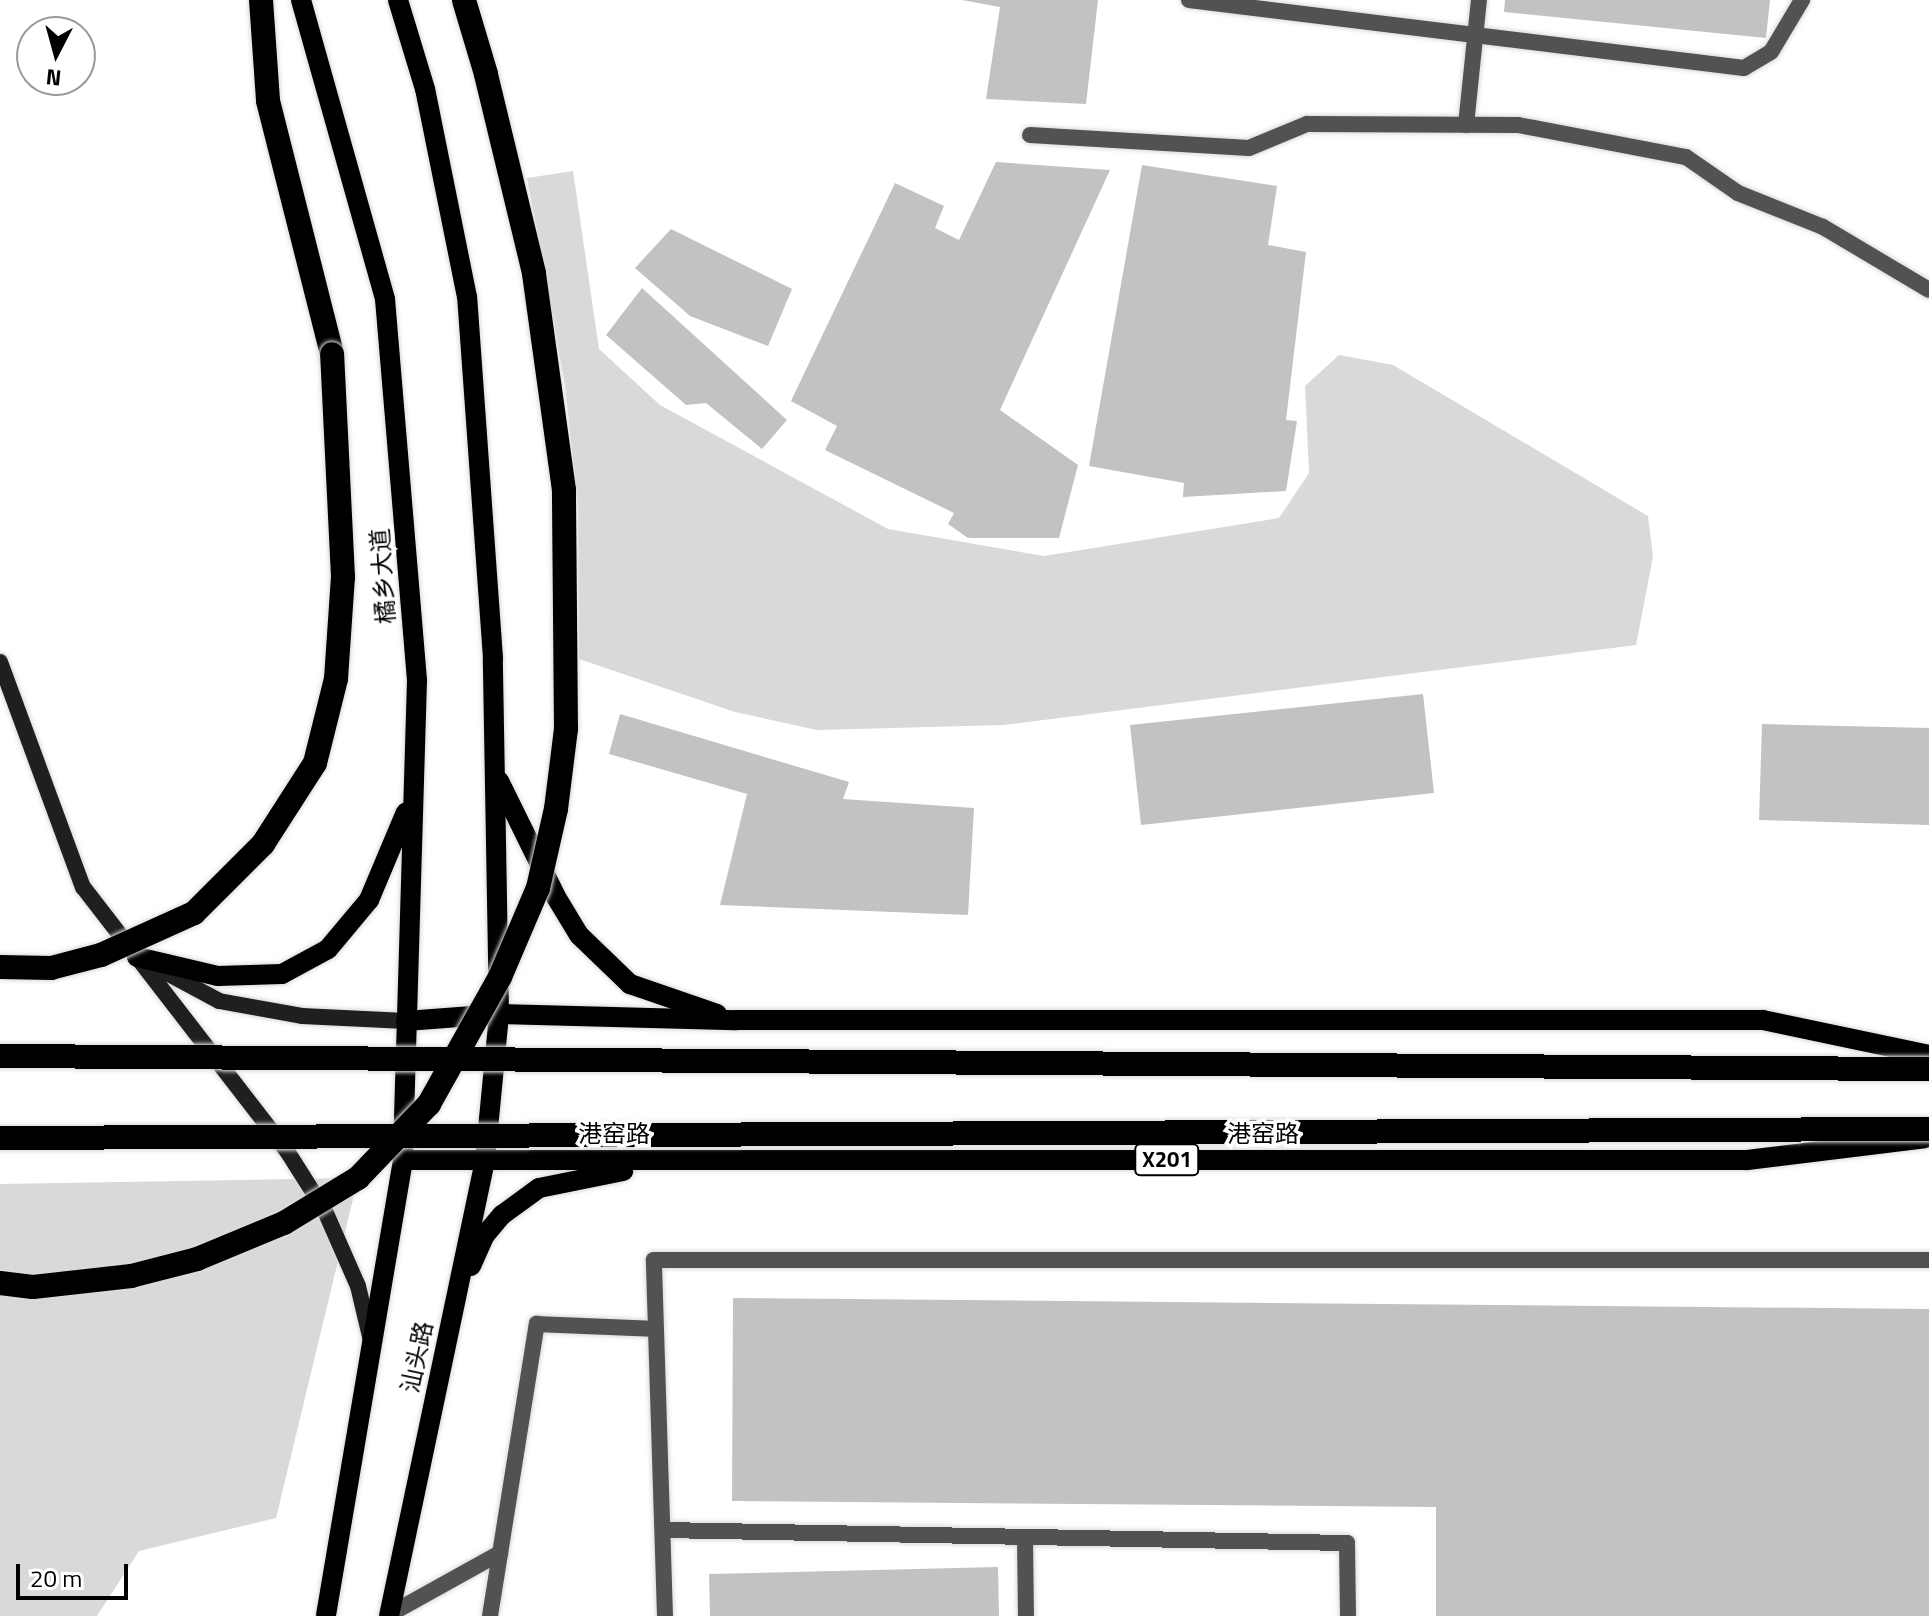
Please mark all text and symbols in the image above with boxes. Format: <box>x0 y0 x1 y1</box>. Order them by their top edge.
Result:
north arrow <box>16 16 96 96</box>
text: N <box>44 60 63 96</box>
street label: 橘乡大道 <box>365 527 401 625</box>
street label: 港窑路 <box>578 1120 650 1148</box>
street label: 港窑路 <box>1227 1120 1299 1148</box>
road number: X201 <box>1133 1142 1201 1178</box>
street label: 汕头路 <box>395 1319 439 1395</box>
scale bar <box>20 1548 132 1598</box>
text: 20 m <box>30 1560 82 1596</box>

